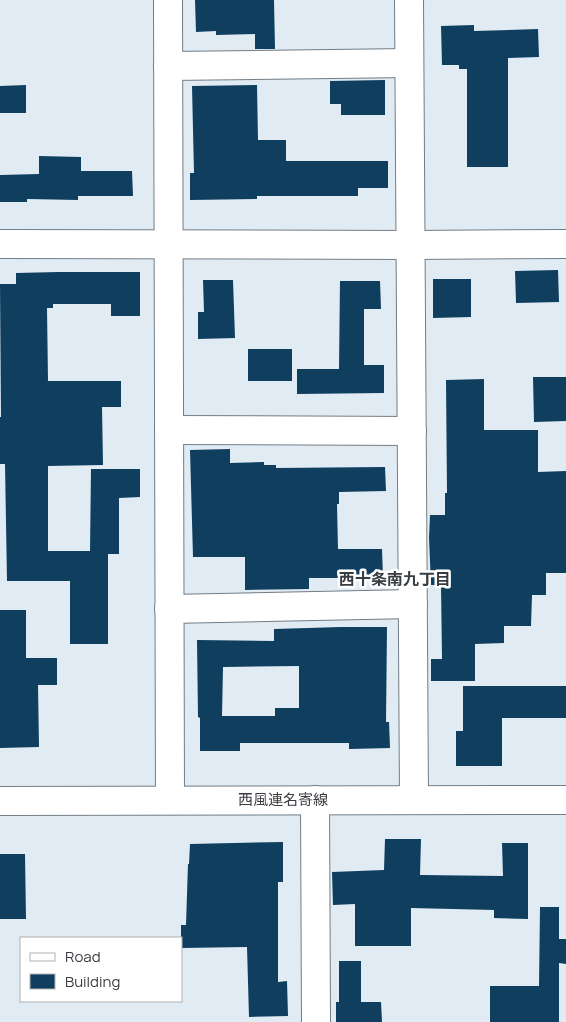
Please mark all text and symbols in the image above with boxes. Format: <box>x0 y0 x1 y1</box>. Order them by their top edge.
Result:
district label: 西十条南九丁目 <box>339 568 451 590</box>
street label: 西風連名寄線 <box>238 789 328 810</box>
legend <box>20 937 182 1002</box>
text: Road <box>65 946 101 967</box>
text: Building <box>65 971 120 992</box>

